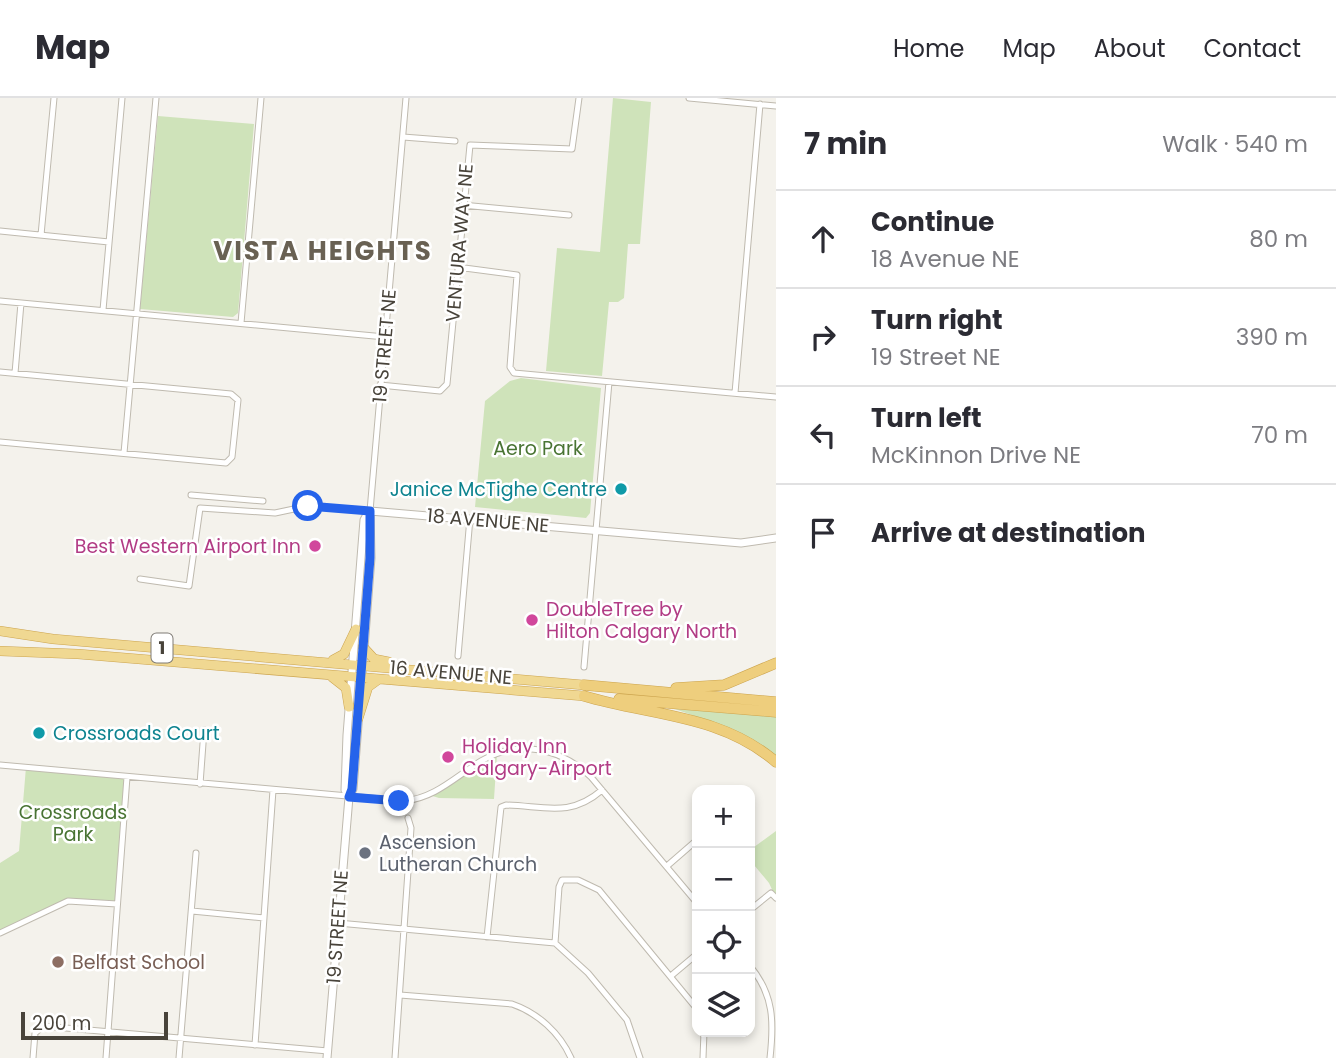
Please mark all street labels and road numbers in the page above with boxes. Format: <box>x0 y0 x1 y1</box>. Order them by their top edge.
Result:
street label: VENTURA WAY NE <box>439 163 480 323</box>
street label: 19 STREET NE <box>366 288 403 404</box>
street label: 18 AVENUE NE <box>426 502 550 539</box>
road number: 1 <box>152 634 172 662</box>
street label: 16 AVENUE NE <box>389 654 513 691</box>
street label: 19 STREET NE <box>320 869 355 985</box>

